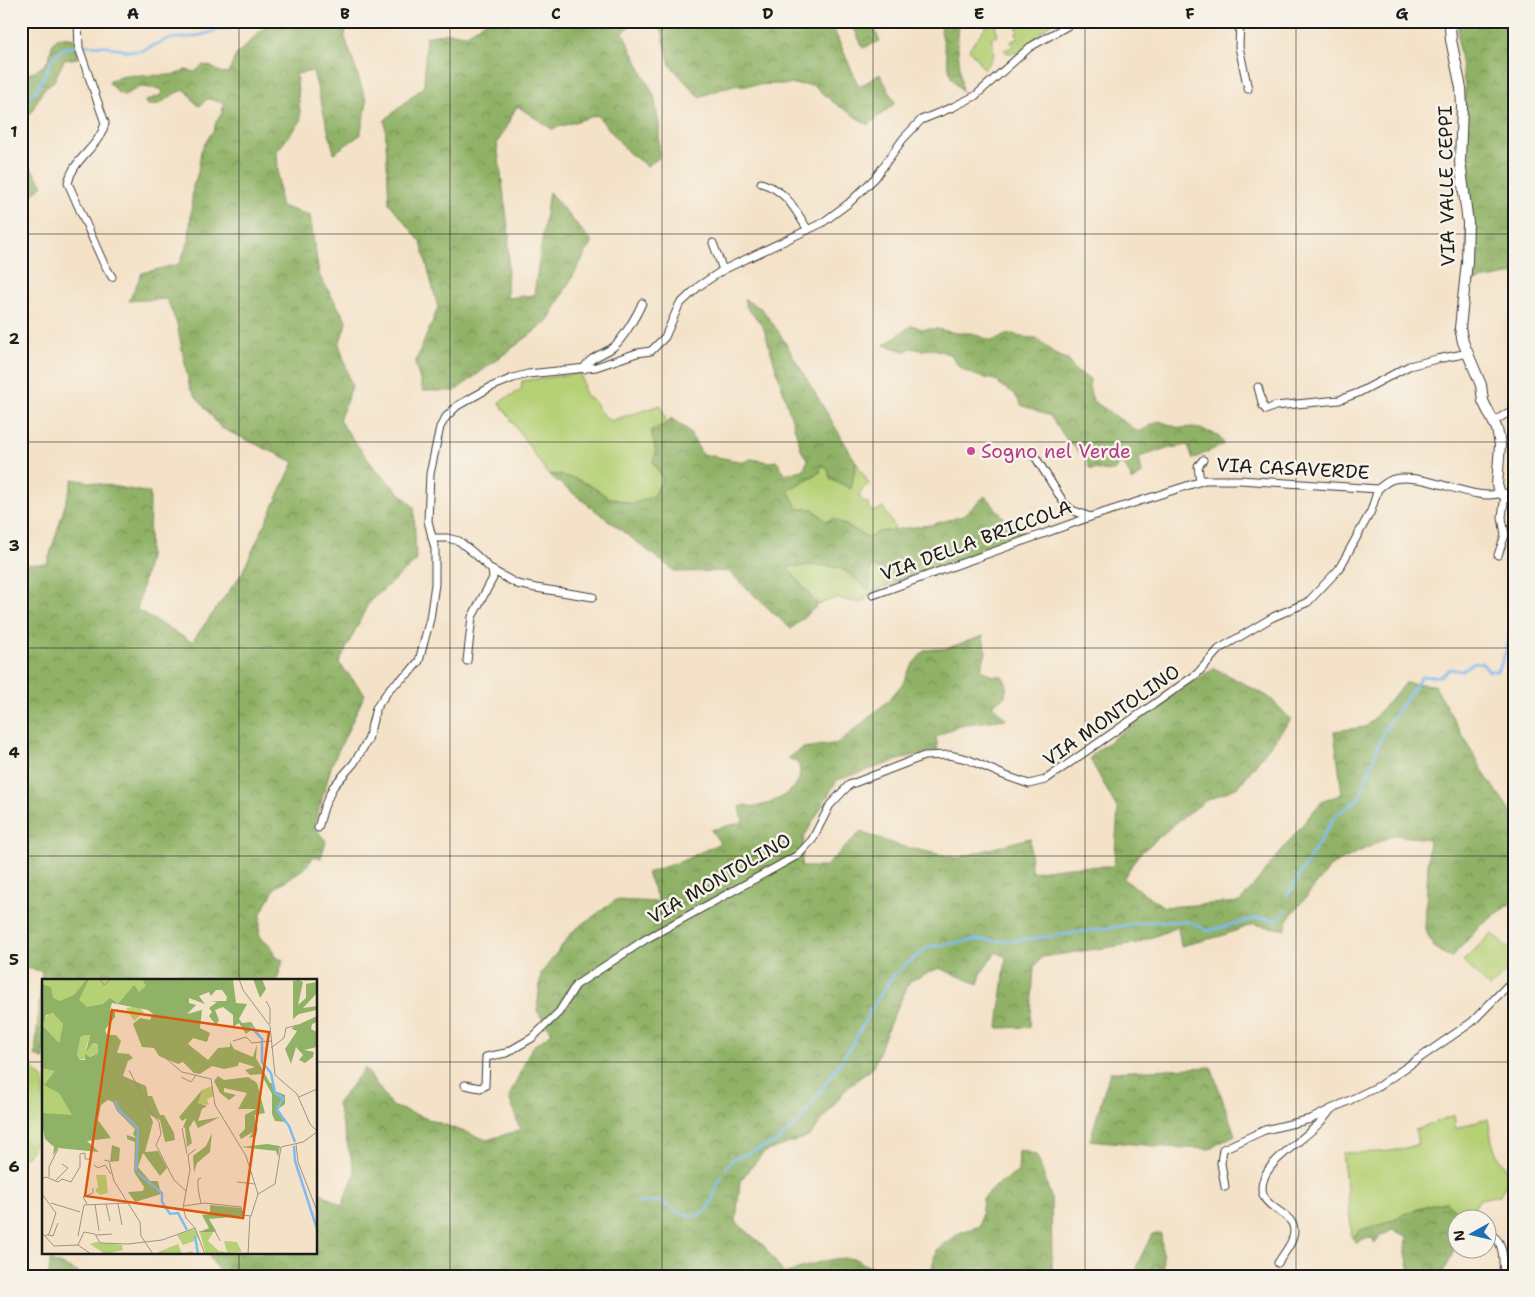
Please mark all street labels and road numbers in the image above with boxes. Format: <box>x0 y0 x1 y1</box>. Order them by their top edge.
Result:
street label: VIA VALLE CEPPI <box>1433 105 1460 267</box>
street label: VIA CASAVERDE <box>1216 452 1370 485</box>
street label: VIA DELLA BRICCOLA <box>877 494 1076 587</box>
street label: VIA MONTOLINO <box>1038 659 1185 772</box>
street label: VIA MONTOLINO <box>643 827 795 930</box>

